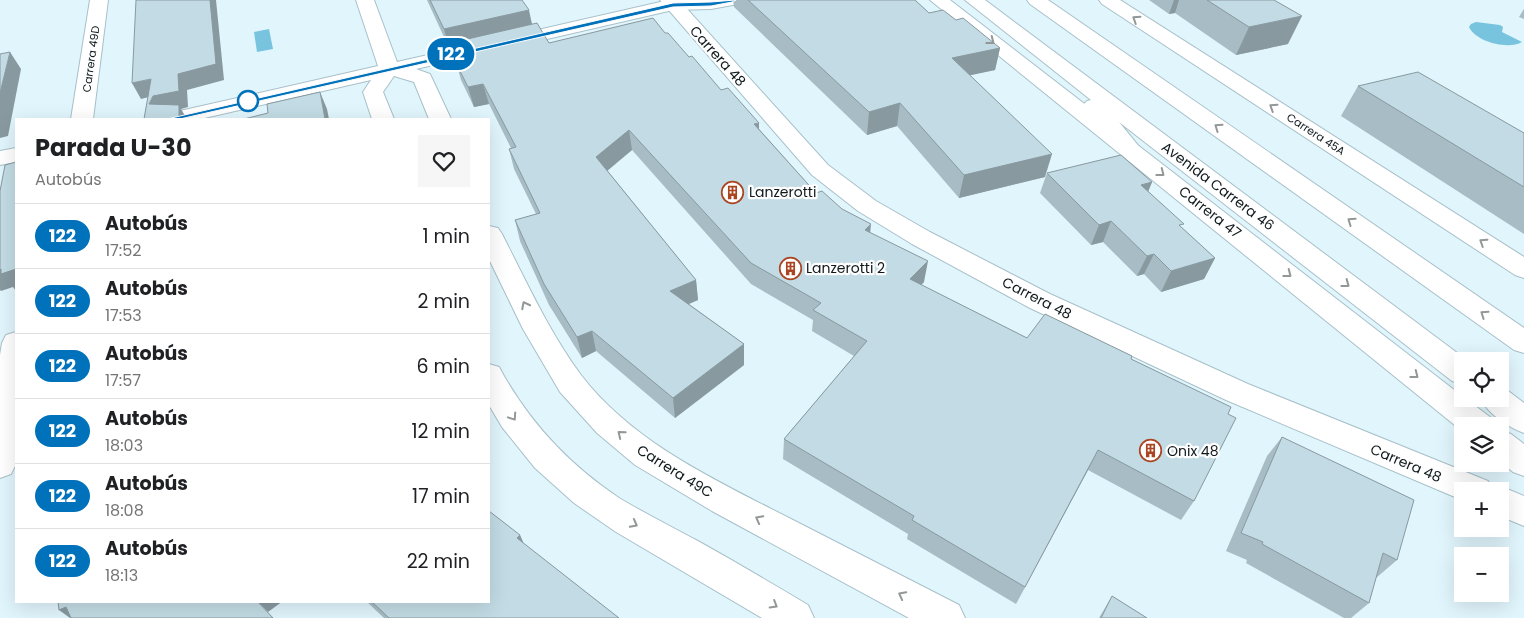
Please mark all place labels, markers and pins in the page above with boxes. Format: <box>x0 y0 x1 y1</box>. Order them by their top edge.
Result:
unlabelled marker <box>237 90 259 112</box>
building icon: Lanzerotti <box>721 180 745 204</box>
place label: Lanzerotti <box>749 182 816 202</box>
building icon: Lanzerotti 2 <box>778 256 802 280</box>
place label: Lanzerotti 2 <box>806 258 885 278</box>
building icon: Onix 48 <box>1139 439 1163 463</box>
place label: Onix 48 <box>1167 441 1219 461</box>

